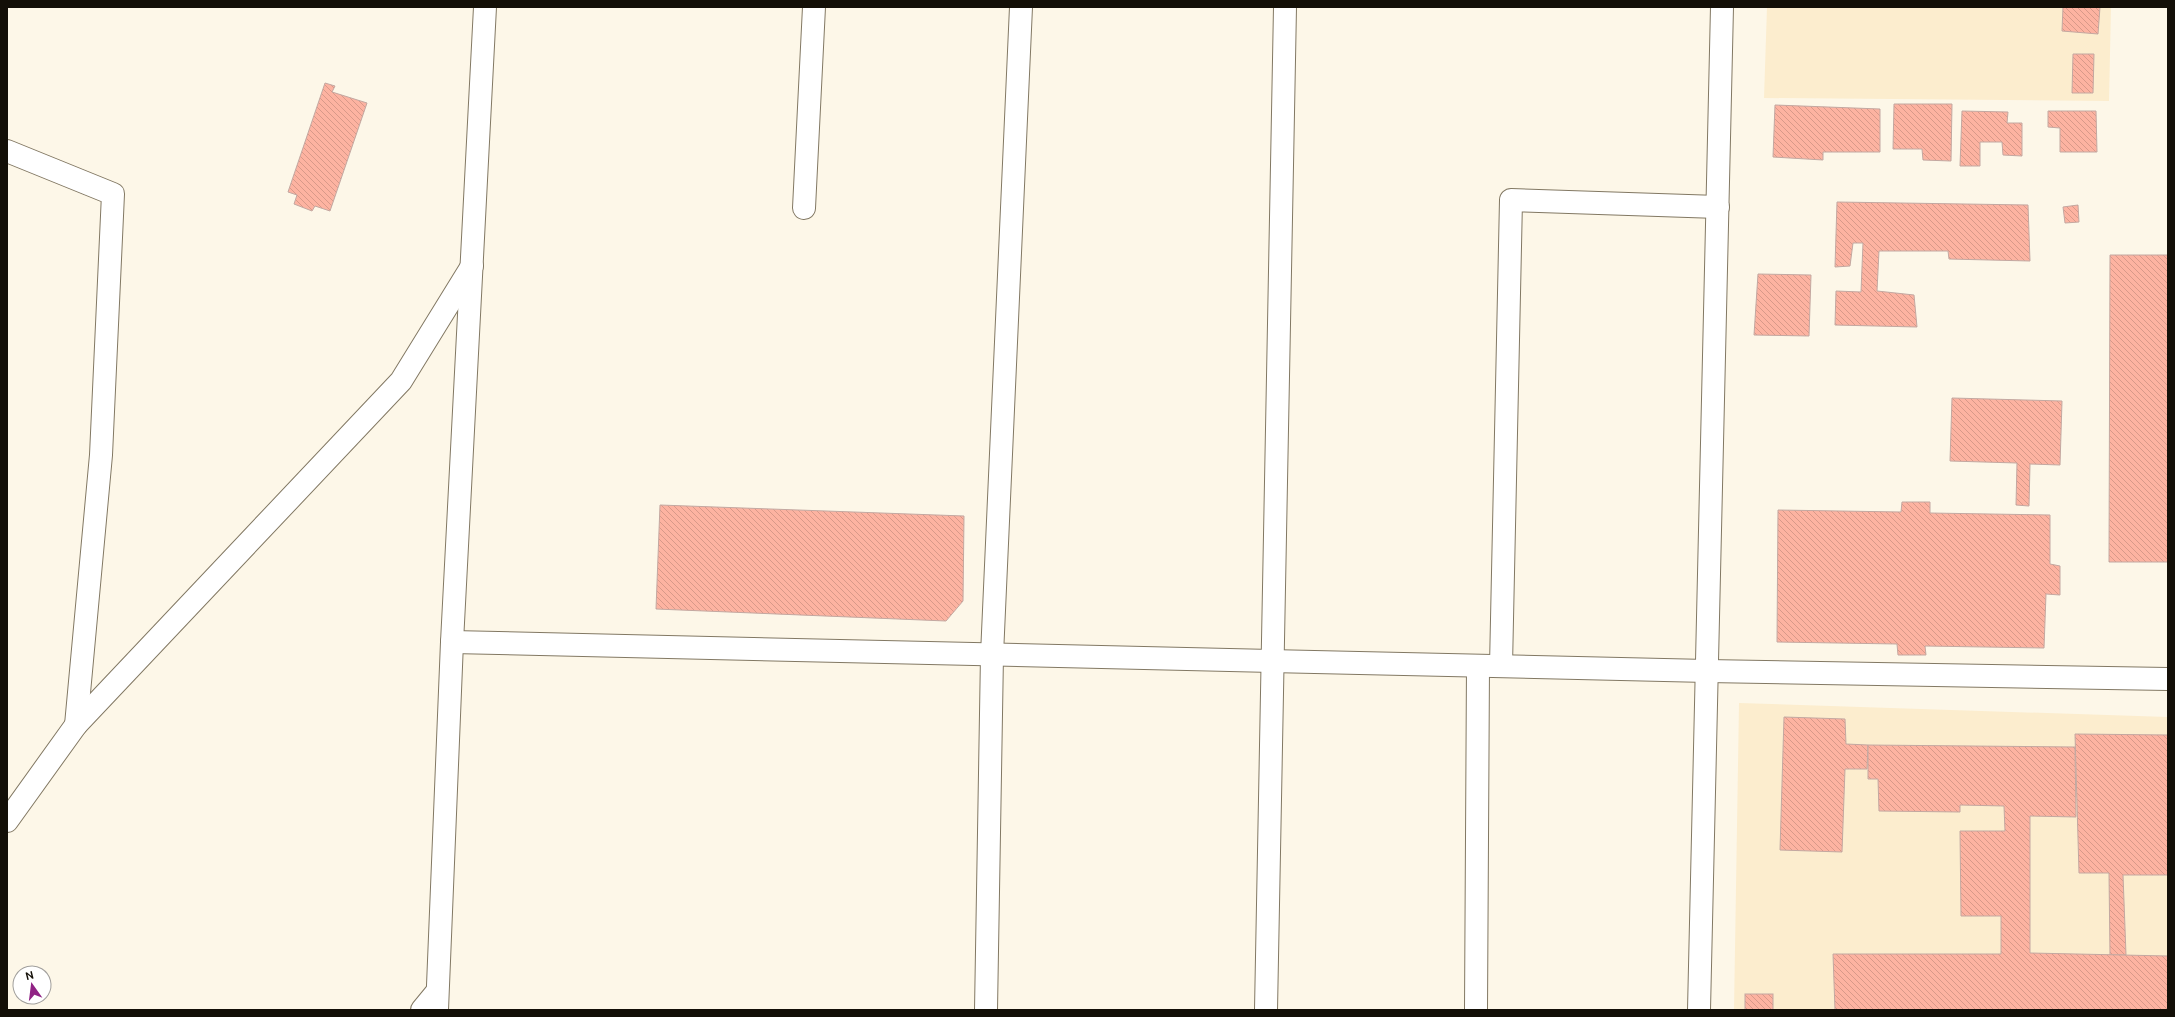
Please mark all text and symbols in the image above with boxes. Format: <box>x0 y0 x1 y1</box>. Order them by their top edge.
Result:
north arrow <box>12 965 52 1005</box>
text: N <box>24 968 35 982</box>

